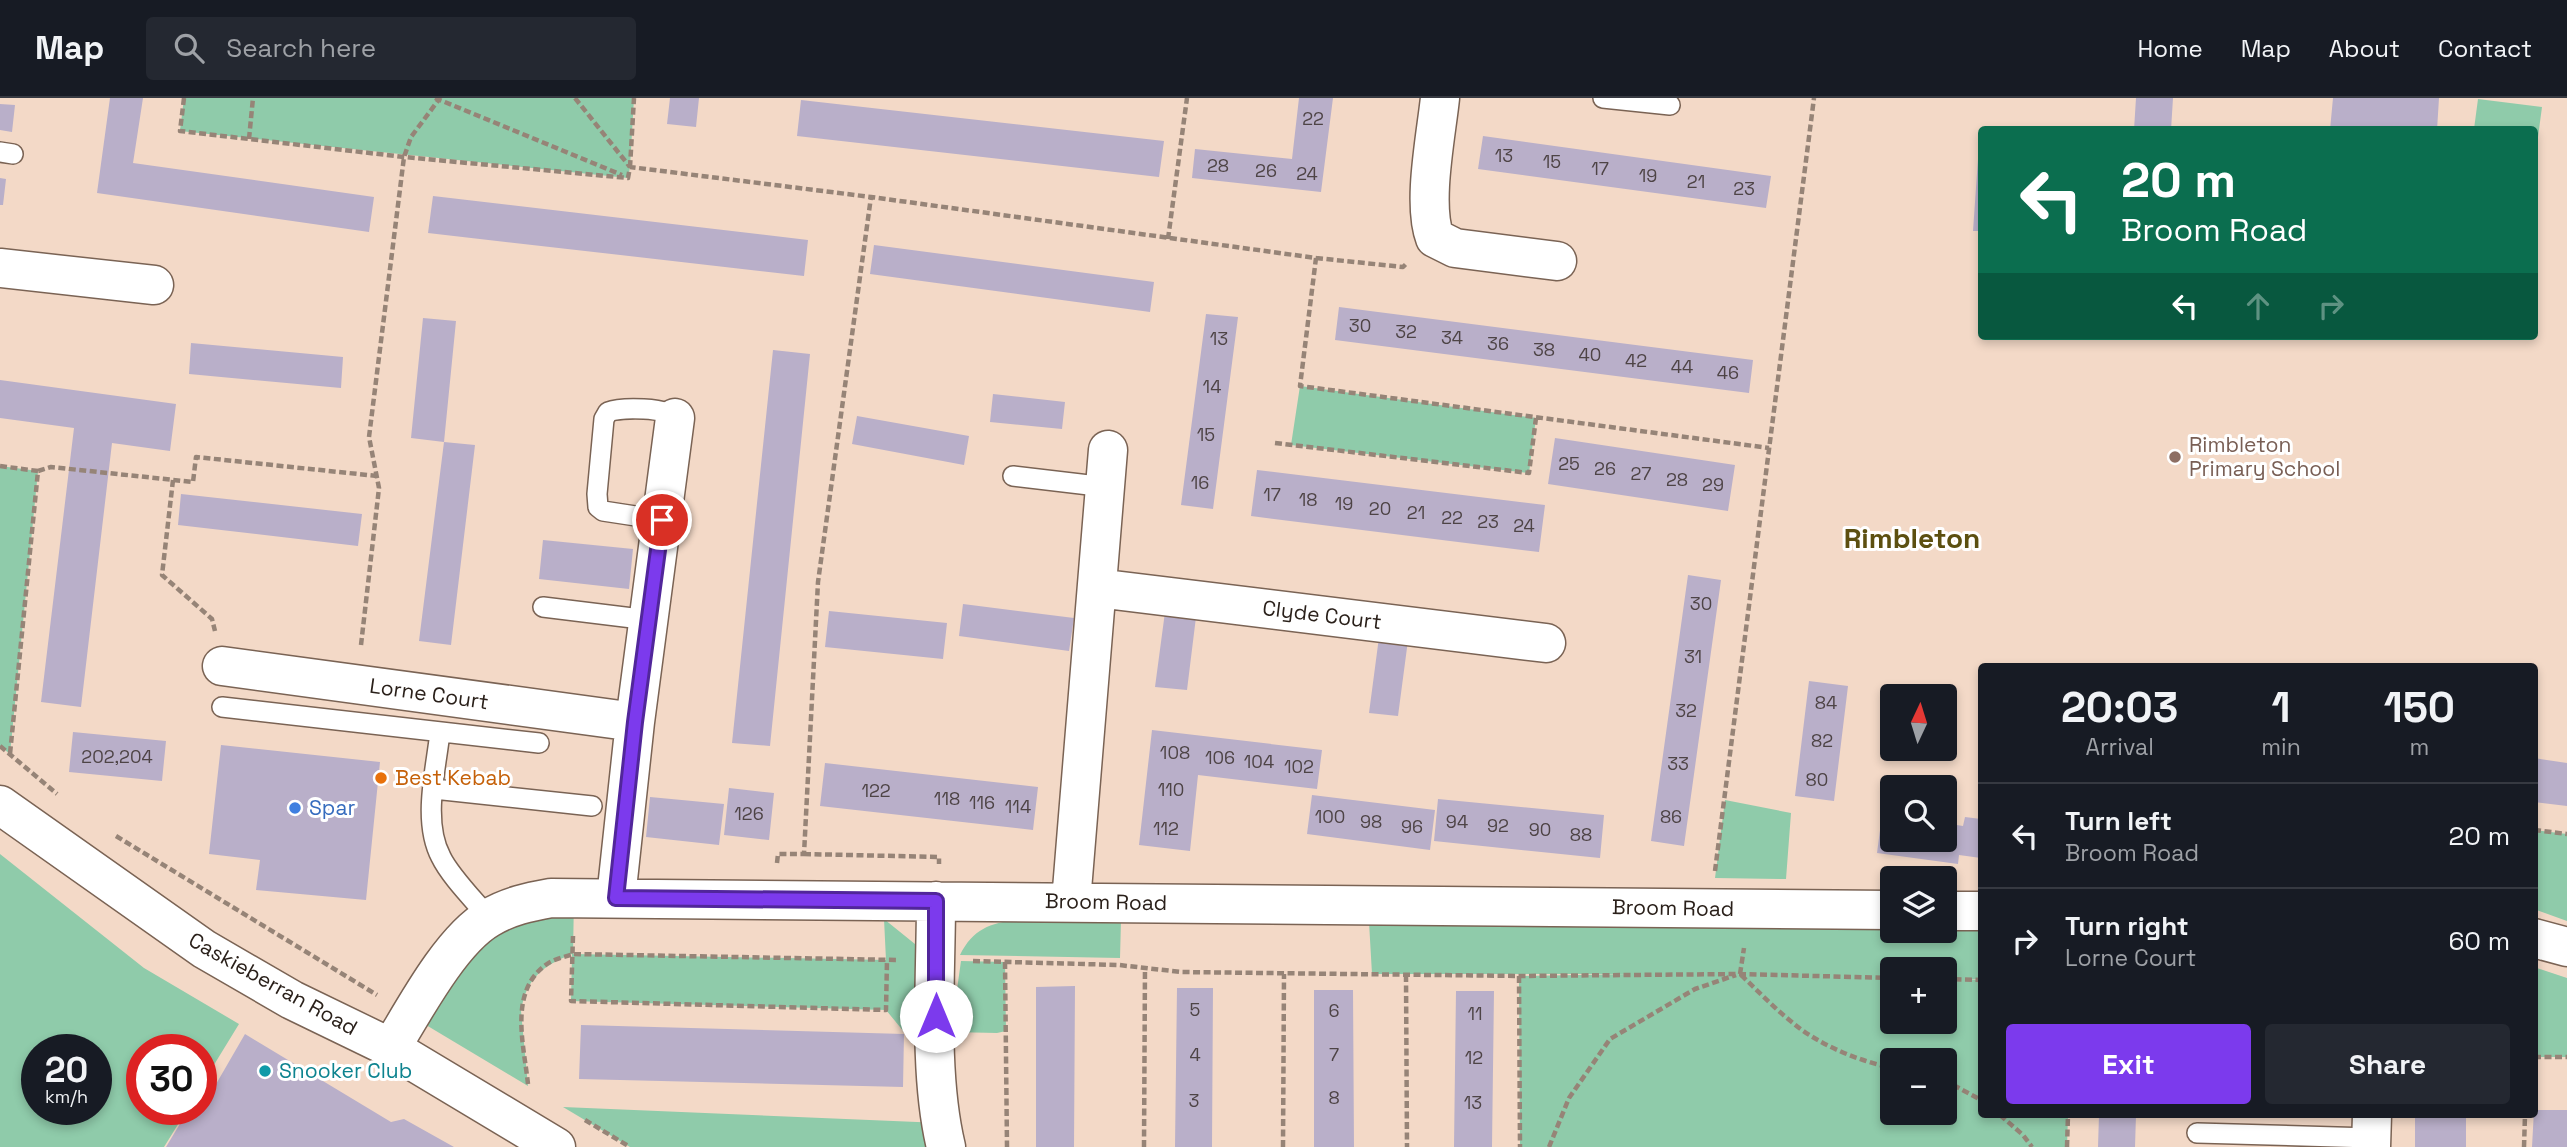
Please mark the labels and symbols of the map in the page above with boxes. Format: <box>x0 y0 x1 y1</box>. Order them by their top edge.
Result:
house number: 22 <box>1302 107 1324 130</box>
house number: 13 <box>1495 144 1513 167</box>
house number: 15 <box>1543 150 1561 173</box>
house number: 28 <box>1207 154 1229 177</box>
house number: 17 <box>1591 157 1609 180</box>
house number: 26 <box>1255 159 1277 182</box>
house number: 24 <box>1296 162 1318 185</box>
house number: 19 <box>1639 164 1657 187</box>
house number: 21 <box>1687 170 1705 193</box>
house number: 23 <box>1733 177 1755 200</box>
house number: 30 <box>1349 314 1371 337</box>
house number: 32 <box>1395 320 1417 343</box>
house number: 34 <box>1441 326 1463 349</box>
house number: 13 <box>1210 327 1228 350</box>
house number: 36 <box>1487 332 1509 355</box>
house number: 38 <box>1533 338 1555 361</box>
house number: 40 <box>1579 343 1601 366</box>
house number: 42 <box>1625 349 1647 372</box>
house number: 44 <box>1671 355 1693 378</box>
house number: 46 <box>1717 361 1739 384</box>
house number: 14 <box>1203 375 1221 398</box>
house number: 15 <box>1197 423 1215 446</box>
place label: Rimbleton Primary School <box>2189 431 2340 482</box>
marker: Rimbleton Primary School <box>2167 449 2183 465</box>
house number: 25 <box>1558 452 1580 475</box>
house number: 26 <box>1594 457 1616 480</box>
house number: 27 <box>1631 462 1651 485</box>
house number: 28 <box>1666 468 1688 491</box>
house number: 16 <box>1191 471 1209 494</box>
house number: 29 <box>1702 473 1724 496</box>
house number: 17 <box>1263 483 1281 506</box>
house number: 18 <box>1299 488 1317 511</box>
pin <box>632 490 692 550</box>
house number: 19 <box>1335 492 1353 515</box>
house number: 20 <box>1369 497 1391 520</box>
house number: 21 <box>1407 501 1425 524</box>
house number: 22 <box>1441 506 1463 529</box>
house number: 23 <box>1477 510 1499 533</box>
house number: 24 <box>1513 514 1535 537</box>
district label: Rimbleton <box>1844 520 1980 556</box>
house number: 30 <box>1690 592 1712 615</box>
street label: Clyde Court <box>1261 594 1383 635</box>
house number: 31 <box>1684 645 1702 668</box>
street label: Lorne Court <box>368 672 490 715</box>
north arrow <box>1880 684 1956 761</box>
house number: 84 <box>1815 691 1837 714</box>
house number: 32 <box>1675 699 1697 722</box>
house number: 82 <box>1811 729 1833 752</box>
house number: 108 <box>1160 741 1190 764</box>
house number: 202,204 <box>81 745 153 768</box>
house number: 106 <box>1205 746 1235 769</box>
house number: 104 <box>1244 750 1274 773</box>
house number: 33 <box>1667 752 1689 775</box>
house number: 102 <box>1284 755 1314 778</box>
place label: Best Kebab <box>395 764 511 791</box>
house number: 80 <box>1806 768 1828 791</box>
marker: Best Kebab <box>373 770 389 786</box>
house number: 110 <box>1158 778 1184 801</box>
house number: 122 <box>861 779 891 802</box>
house number: 118 <box>934 787 960 810</box>
house number: 116 <box>969 791 995 814</box>
place label: Spar <box>309 794 355 821</box>
house number: 114 <box>1005 795 1031 818</box>
marker: Spar <box>287 800 303 816</box>
house number: 126 <box>734 802 764 825</box>
house number: 100 <box>1315 805 1345 828</box>
house number: 86 <box>1660 805 1682 828</box>
house number: 98 <box>1360 810 1382 833</box>
house number: 94 <box>1446 810 1468 833</box>
house number: 92 <box>1487 814 1509 837</box>
house number: 96 <box>1401 815 1423 838</box>
house number: 112 <box>1153 817 1179 840</box>
house number: 90 <box>1529 818 1551 841</box>
house number: 88 <box>1570 823 1592 846</box>
street label: Broom Road <box>1045 887 1167 916</box>
street label: Broom Road <box>1612 893 1734 922</box>
street label: Caskieberran Road <box>184 926 362 1041</box>
position arrow <box>899 979 973 1053</box>
house number: 5 <box>1190 998 1200 1021</box>
house number: 6 <box>1328 999 1340 1022</box>
house number: 11 <box>1467 1002 1483 1025</box>
speed limit sign: 30 <box>126 1034 217 1125</box>
house number: 4 <box>1189 1043 1201 1066</box>
house number: 7 <box>1329 1043 1339 1066</box>
house number: 12 <box>1465 1046 1483 1069</box>
place label: Snooker Club <box>279 1057 412 1084</box>
marker: Snooker Club <box>257 1063 273 1079</box>
house number: 8 <box>1328 1086 1340 1109</box>
house number: 3 <box>1189 1089 1199 1112</box>
house number: 13 <box>1464 1091 1482 1114</box>

